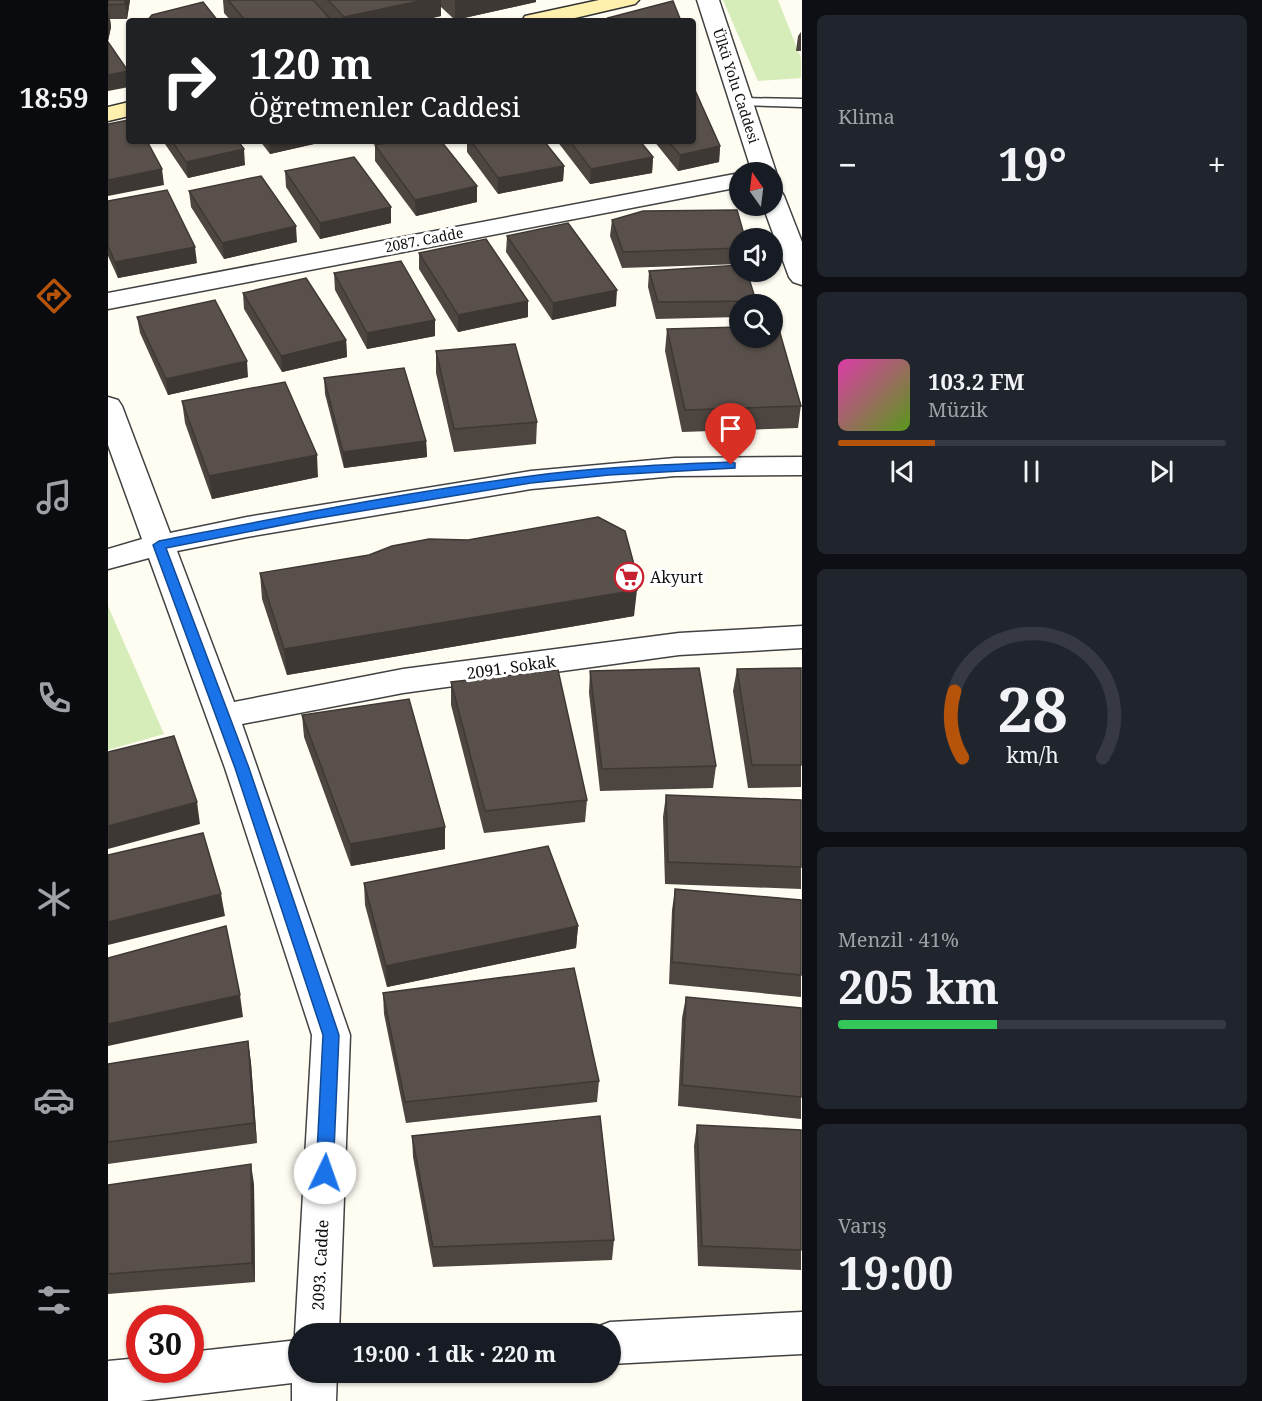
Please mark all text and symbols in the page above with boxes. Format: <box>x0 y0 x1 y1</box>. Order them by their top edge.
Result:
street label: Ülkü Yolu Caddesi <box>709 26 764 146</box>
text: 120 m <box>249 34 373 91</box>
icon: right <box>150 42 228 120</box>
text: 18:59 <box>19 79 89 116</box>
text: Öğretmenler Caddesi <box>249 88 520 125</box>
text: Klima <box>838 103 895 130</box>
text: 19° <box>998 133 1067 194</box>
text: − <box>838 142 857 187</box>
text: + <box>1208 142 1226 187</box>
north arrow <box>729 162 783 216</box>
map controls <box>729 162 783 348</box>
street label: 2087. Cadde <box>383 223 465 256</box>
button: sound <box>729 228 783 282</box>
icon: directions <box>33 275 75 317</box>
button: search <box>729 294 783 348</box>
text: 103.2 FM <box>928 366 1025 396</box>
text: Müzik <box>928 396 988 423</box>
pin <box>705 403 756 465</box>
icon: arrive <box>714 412 747 445</box>
icon: previous <box>886 455 919 488</box>
icon: pause <box>1015 455 1048 488</box>
icon: next <box>1145 455 1178 488</box>
icon: music <box>33 476 75 518</box>
supermarket icon: Akyurt <box>613 561 645 593</box>
place label: Akyurt <box>650 566 703 588</box>
street label: 2091. Sokak <box>465 650 558 684</box>
text: 28 <box>997 665 1067 750</box>
icon: phone <box>33 677 75 719</box>
text: km/h <box>1006 740 1059 769</box>
icon: climate <box>33 878 75 920</box>
text: Menzil · 41% <box>838 926 959 953</box>
text: 205 km <box>838 956 999 1017</box>
icon: car <box>33 1079 75 1121</box>
position arrow <box>293 1141 357 1205</box>
text: Varış <box>838 1212 886 1239</box>
street label: 2093. Cadde <box>307 1219 333 1311</box>
text: 19:00 <box>838 1242 953 1303</box>
icon: filters <box>33 1279 75 1321</box>
speed limit sign: 30 <box>126 1305 204 1383</box>
text: 19:00 · 1 dk · 220 m <box>353 1338 556 1368</box>

